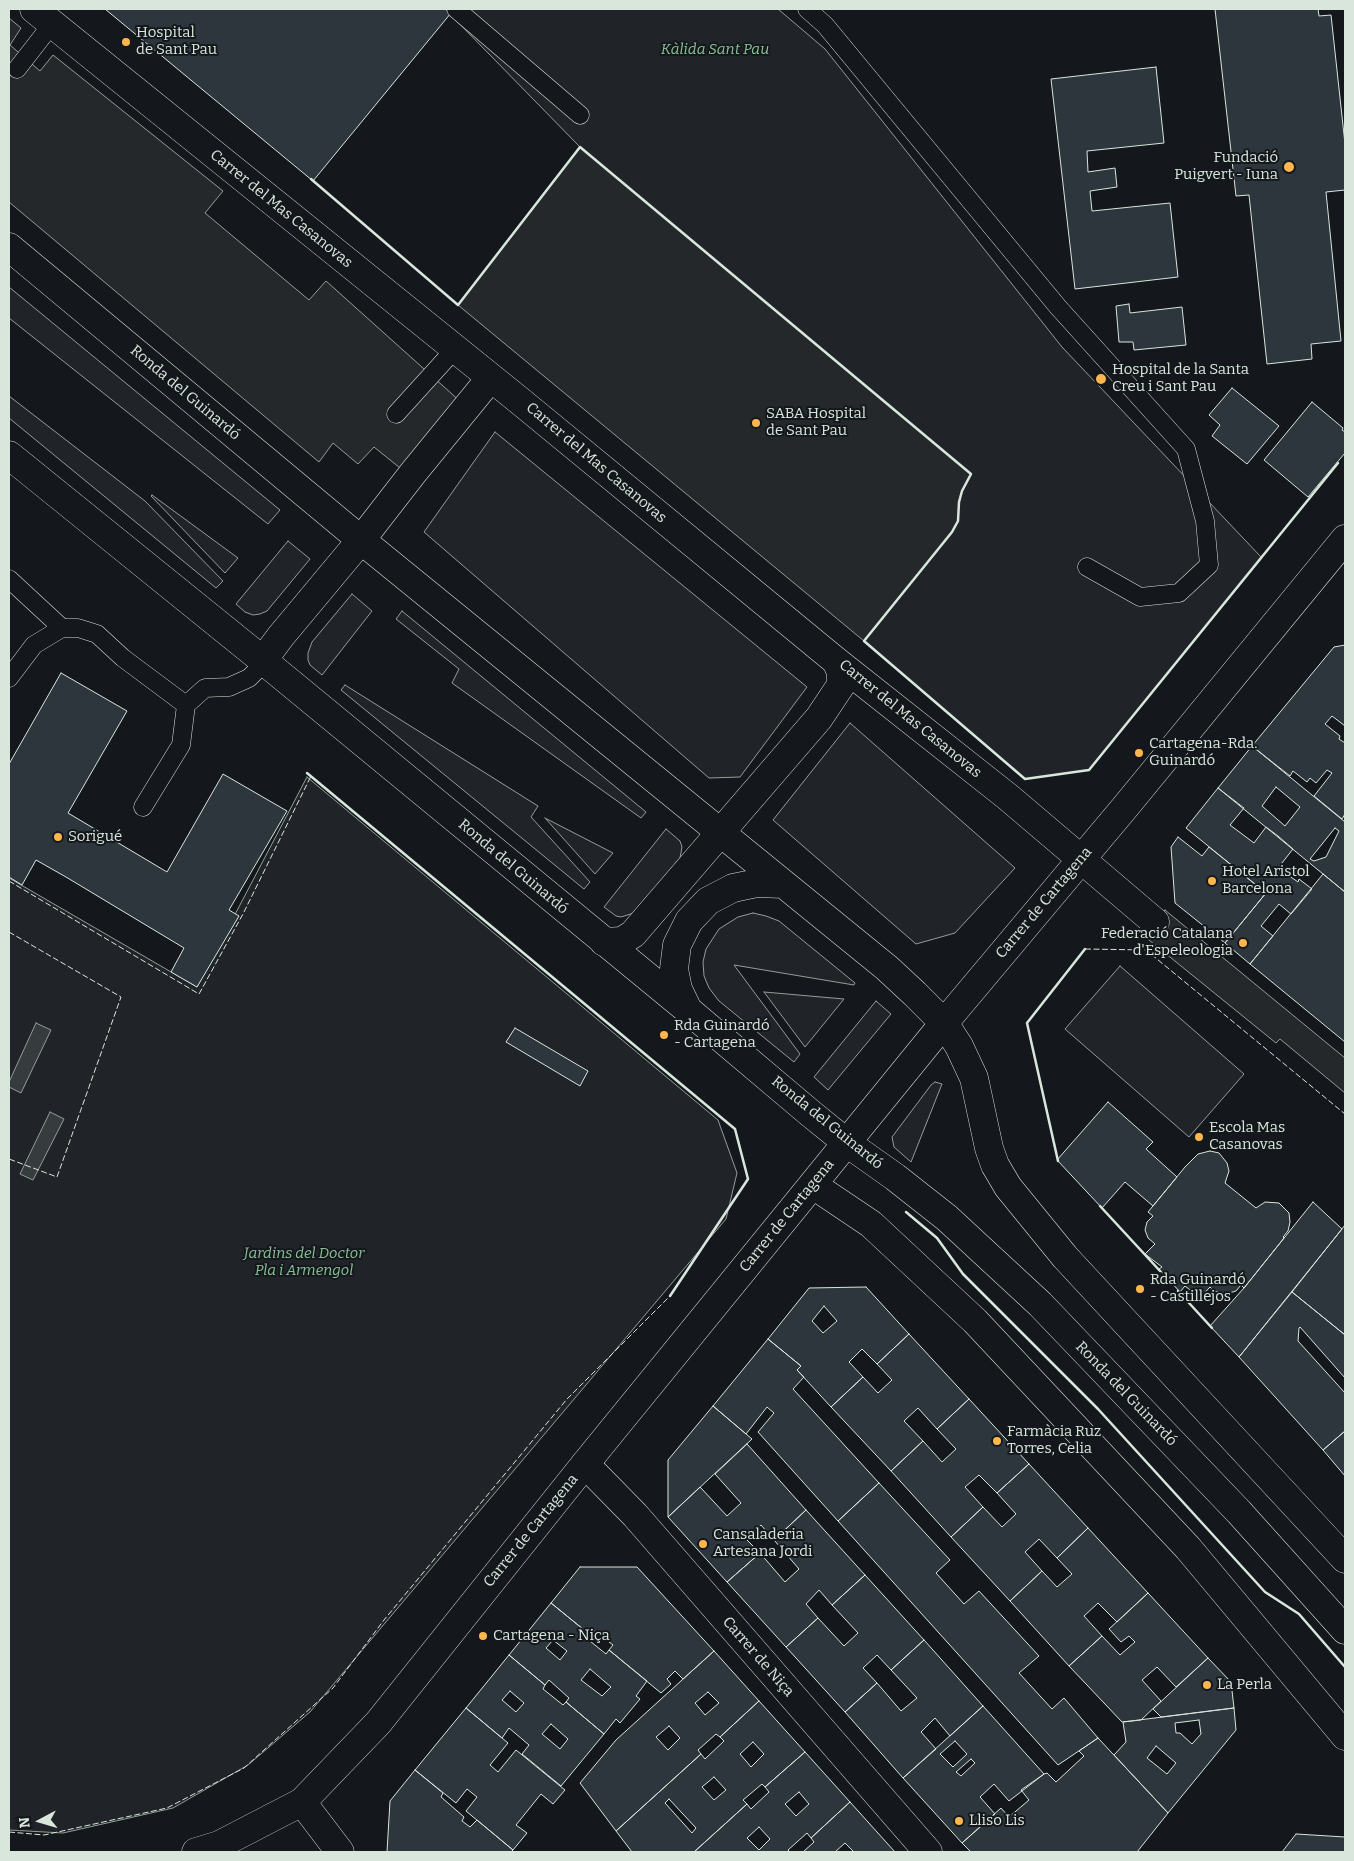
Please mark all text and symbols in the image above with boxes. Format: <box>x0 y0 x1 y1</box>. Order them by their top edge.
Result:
place label: Hospital de Sant Pau <box>136 24 217 59</box>
marker: Hospital de Sant Pau <box>120 36 132 48</box>
park label: Kàlida Sant Pau <box>661 41 769 59</box>
street label: Carrer del Mas Casanovas <box>206 146 356 272</box>
place label: Fundació Puigvert - Iuna <box>1174 149 1278 184</box>
marker: Fundació Puigvert - Iuna <box>1282 160 1296 174</box>
street label: Ronda del Guinardó <box>126 342 244 444</box>
place label: Hospital de la Santa Creu i Sant Pau <box>1112 361 1249 396</box>
marker: Hospital de la Santa Creu i Sant Pau <box>1094 372 1108 386</box>
street label: Carrer del Mas Casanovas <box>522 399 670 527</box>
place label: SABA Hospital de Sant Pau <box>766 405 866 440</box>
marker: SABA Hospital de Sant Pau <box>750 417 762 429</box>
street label: Carrer del Mas Casanovas <box>835 656 985 782</box>
place label: Cartagena-Rda. Guinardó <box>1149 735 1257 770</box>
marker: Cartagena-Rda. Guinardó <box>1133 747 1145 759</box>
street label: Ronda del Guinardó <box>454 816 572 918</box>
place label: Sorigué <box>68 828 122 846</box>
marker: Sorigué <box>52 831 64 843</box>
street label: Carrer de Cartagena <box>992 844 1096 962</box>
place label: Hotel Aristol Barcelona <box>1222 863 1310 898</box>
marker: Hotel Aristol Barcelona <box>1206 875 1218 887</box>
place label: Federació Catalana d'Espeleologia <box>1101 925 1233 960</box>
marker: Federació Catalana d'Espeleologia <box>1237 937 1249 949</box>
place label: Rda Guinardó - Cartagena <box>674 1017 770 1052</box>
marker: Rda Guinardó - Cartagena <box>658 1029 670 1041</box>
street label: Ronda del Guinardó <box>768 1073 886 1173</box>
place label: Escola Mas Casanovas <box>1209 1119 1285 1154</box>
marker: Escola Mas Casanovas <box>1193 1131 1205 1143</box>
street label: Carrer de Cartagena <box>736 1156 838 1276</box>
park label: Jardins del Doctor Pla i Armengol <box>244 1245 364 1280</box>
place label: Rda Guinardó - Castillejos <box>1150 1271 1246 1306</box>
marker: Rda Guinardó - Castillejos <box>1134 1283 1146 1295</box>
street label: Ronda del Guinardó <box>1072 1338 1180 1450</box>
place label: Farmàcia Ruz Torres, Celia <box>1007 1423 1101 1458</box>
marker: Farmàcia Ruz Torres, Celia <box>991 1435 1003 1447</box>
street label: Carrer de Cartagena <box>480 1471 582 1591</box>
place label: Cansaladeria Artesana Jordi <box>713 1526 813 1561</box>
marker: Cansaladeria Artesana Jordi <box>697 1538 709 1550</box>
street label: Carrer de Niça <box>718 1613 798 1701</box>
place label: Cartagena - Niça <box>493 1627 610 1645</box>
marker: Cartagena - Niça <box>477 1630 489 1642</box>
place label: La Perla <box>1217 1676 1272 1694</box>
marker: La Perla <box>1201 1679 1213 1691</box>
north arrow <box>15 1796 65 1846</box>
place label: Lliso Lis <box>969 1812 1025 1830</box>
marker: Lliso Lis <box>953 1815 965 1827</box>
text: N <box>16 1816 34 1829</box>

